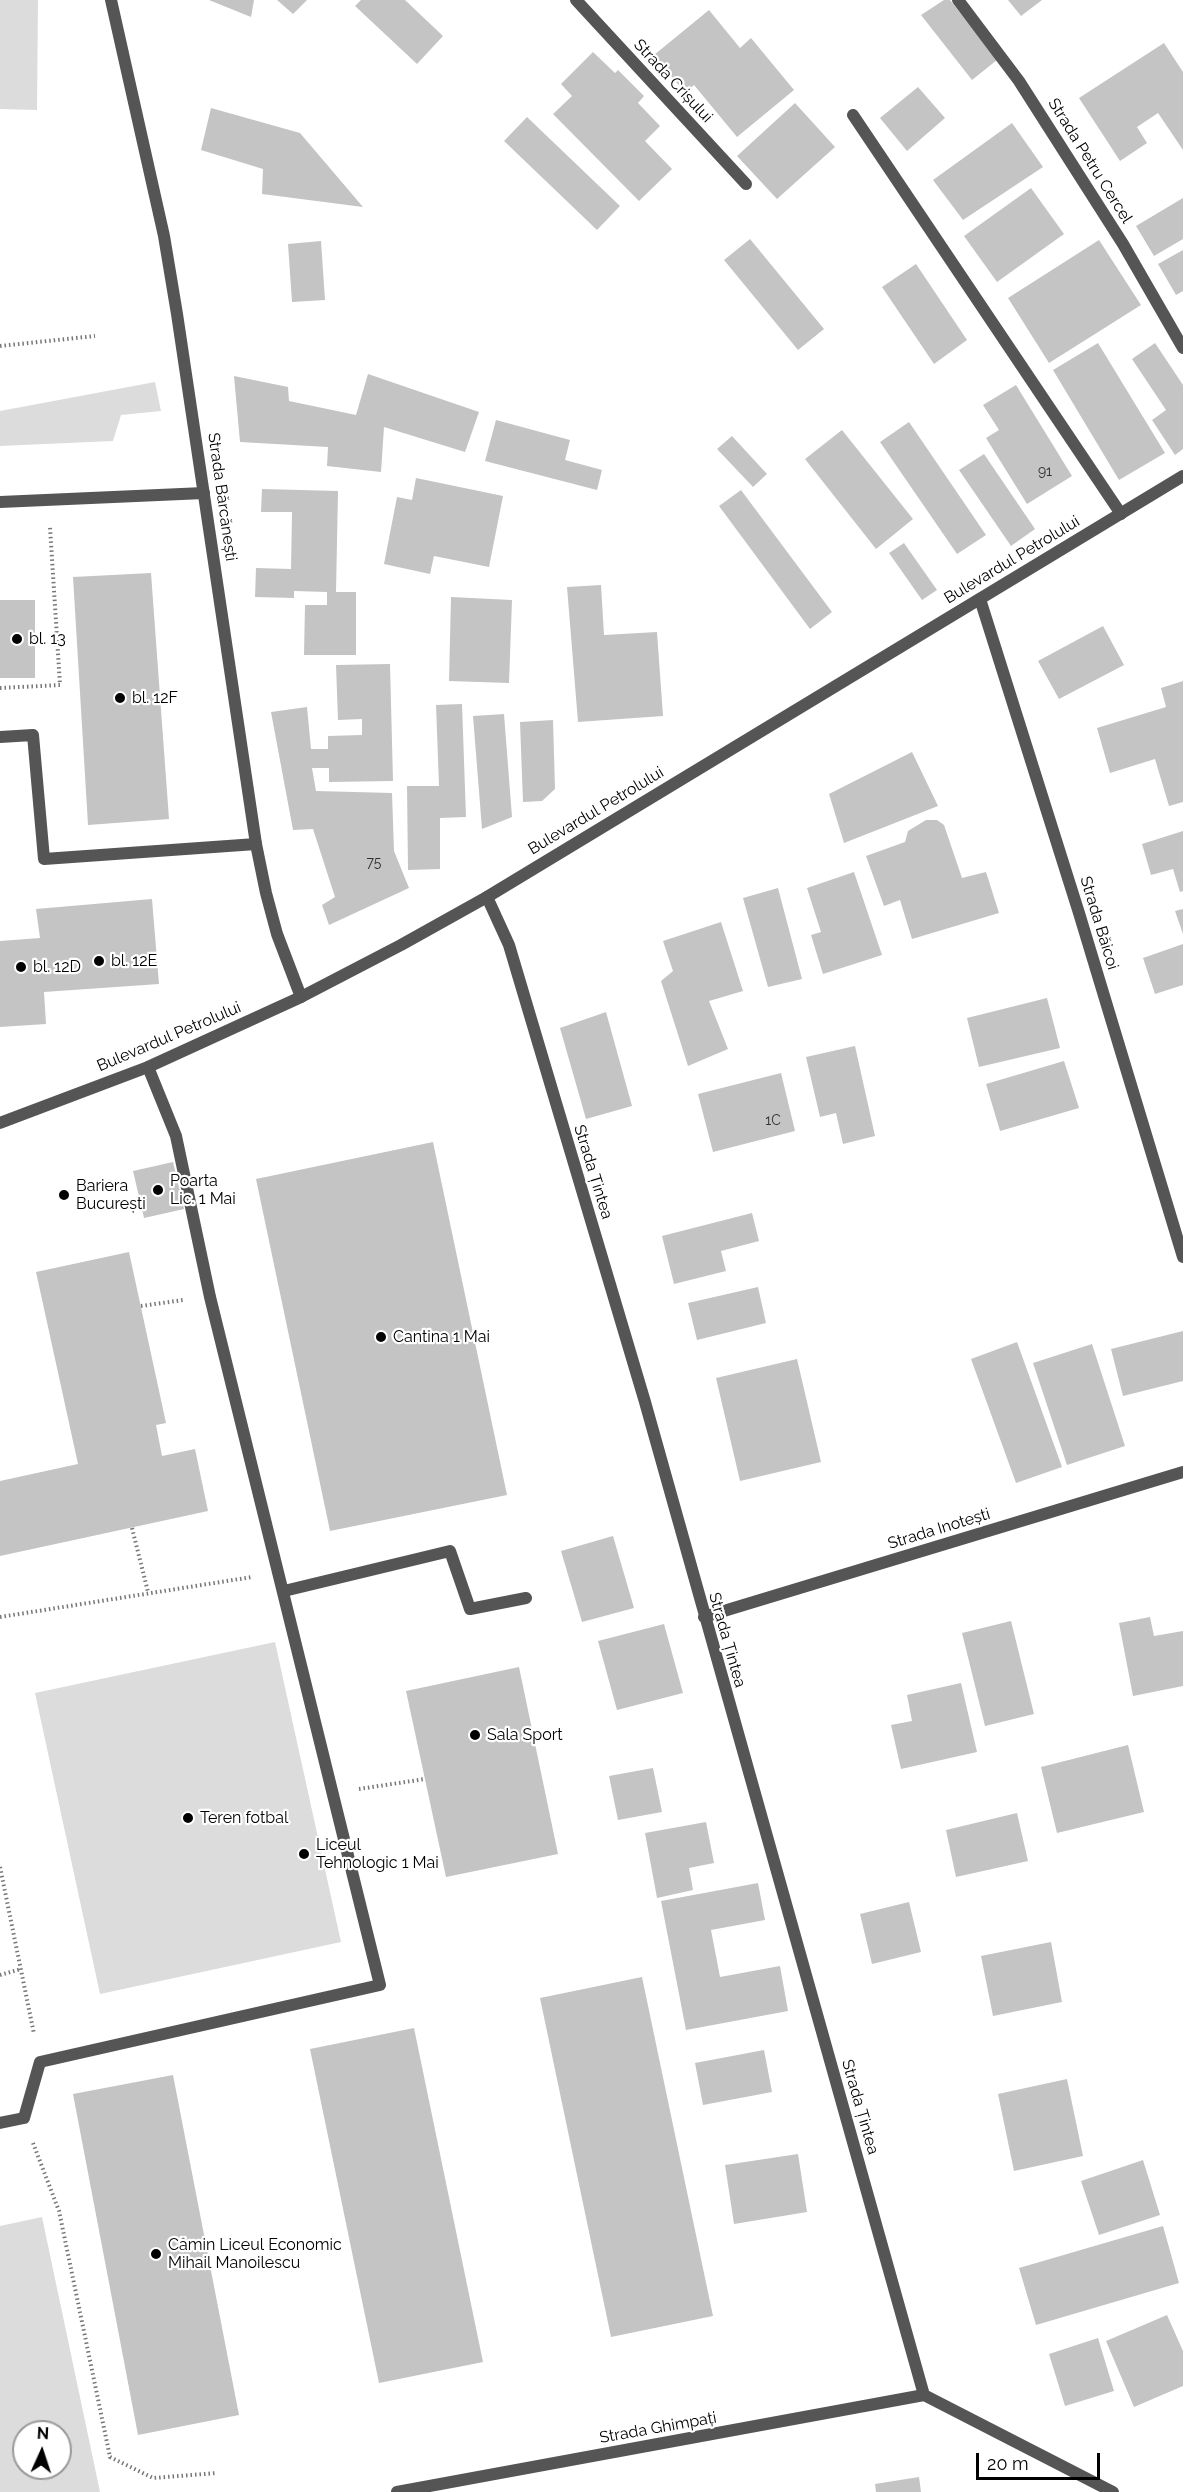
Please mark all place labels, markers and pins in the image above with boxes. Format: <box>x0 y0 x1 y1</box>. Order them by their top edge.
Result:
place label: bl. 13 <box>29 629 66 649</box>
marker: bl. 13 <box>10 632 24 646</box>
place label: bl. 12F <box>132 688 178 708</box>
marker: bl. 12F <box>113 691 127 705</box>
place label: bl. 12E <box>111 951 157 971</box>
marker: bl. 12E <box>92 954 106 968</box>
place label: bl. 12D <box>33 957 81 977</box>
marker: bl. 12D <box>14 960 28 974</box>
place label: Poarta Lic. 1 Mai <box>170 1171 236 1209</box>
place label: Bariera București <box>76 1176 146 1214</box>
marker: Poarta Lic. 1 Mai <box>151 1183 165 1197</box>
marker: Bariera București <box>57 1188 71 1202</box>
place label: Cantina 1 Mai <box>393 1327 490 1347</box>
marker: Cantina 1 Mai <box>374 1330 388 1344</box>
place label: Sala Sport <box>487 1725 563 1745</box>
marker: Sala Sport <box>468 1728 482 1742</box>
place label: Teren fotbal <box>200 1808 288 1828</box>
marker: Teren fotbal <box>181 1811 195 1825</box>
place label: Liceul Tehnologic 1 Mai <box>316 1835 439 1873</box>
marker: Liceul Tehnologic 1 Mai <box>297 1847 311 1861</box>
place label: Cămin Liceul Economic Mihail Manoilescu <box>168 2235 342 2273</box>
marker: Cămin Liceul Economic Mihail Manoilescu <box>149 2247 163 2261</box>

